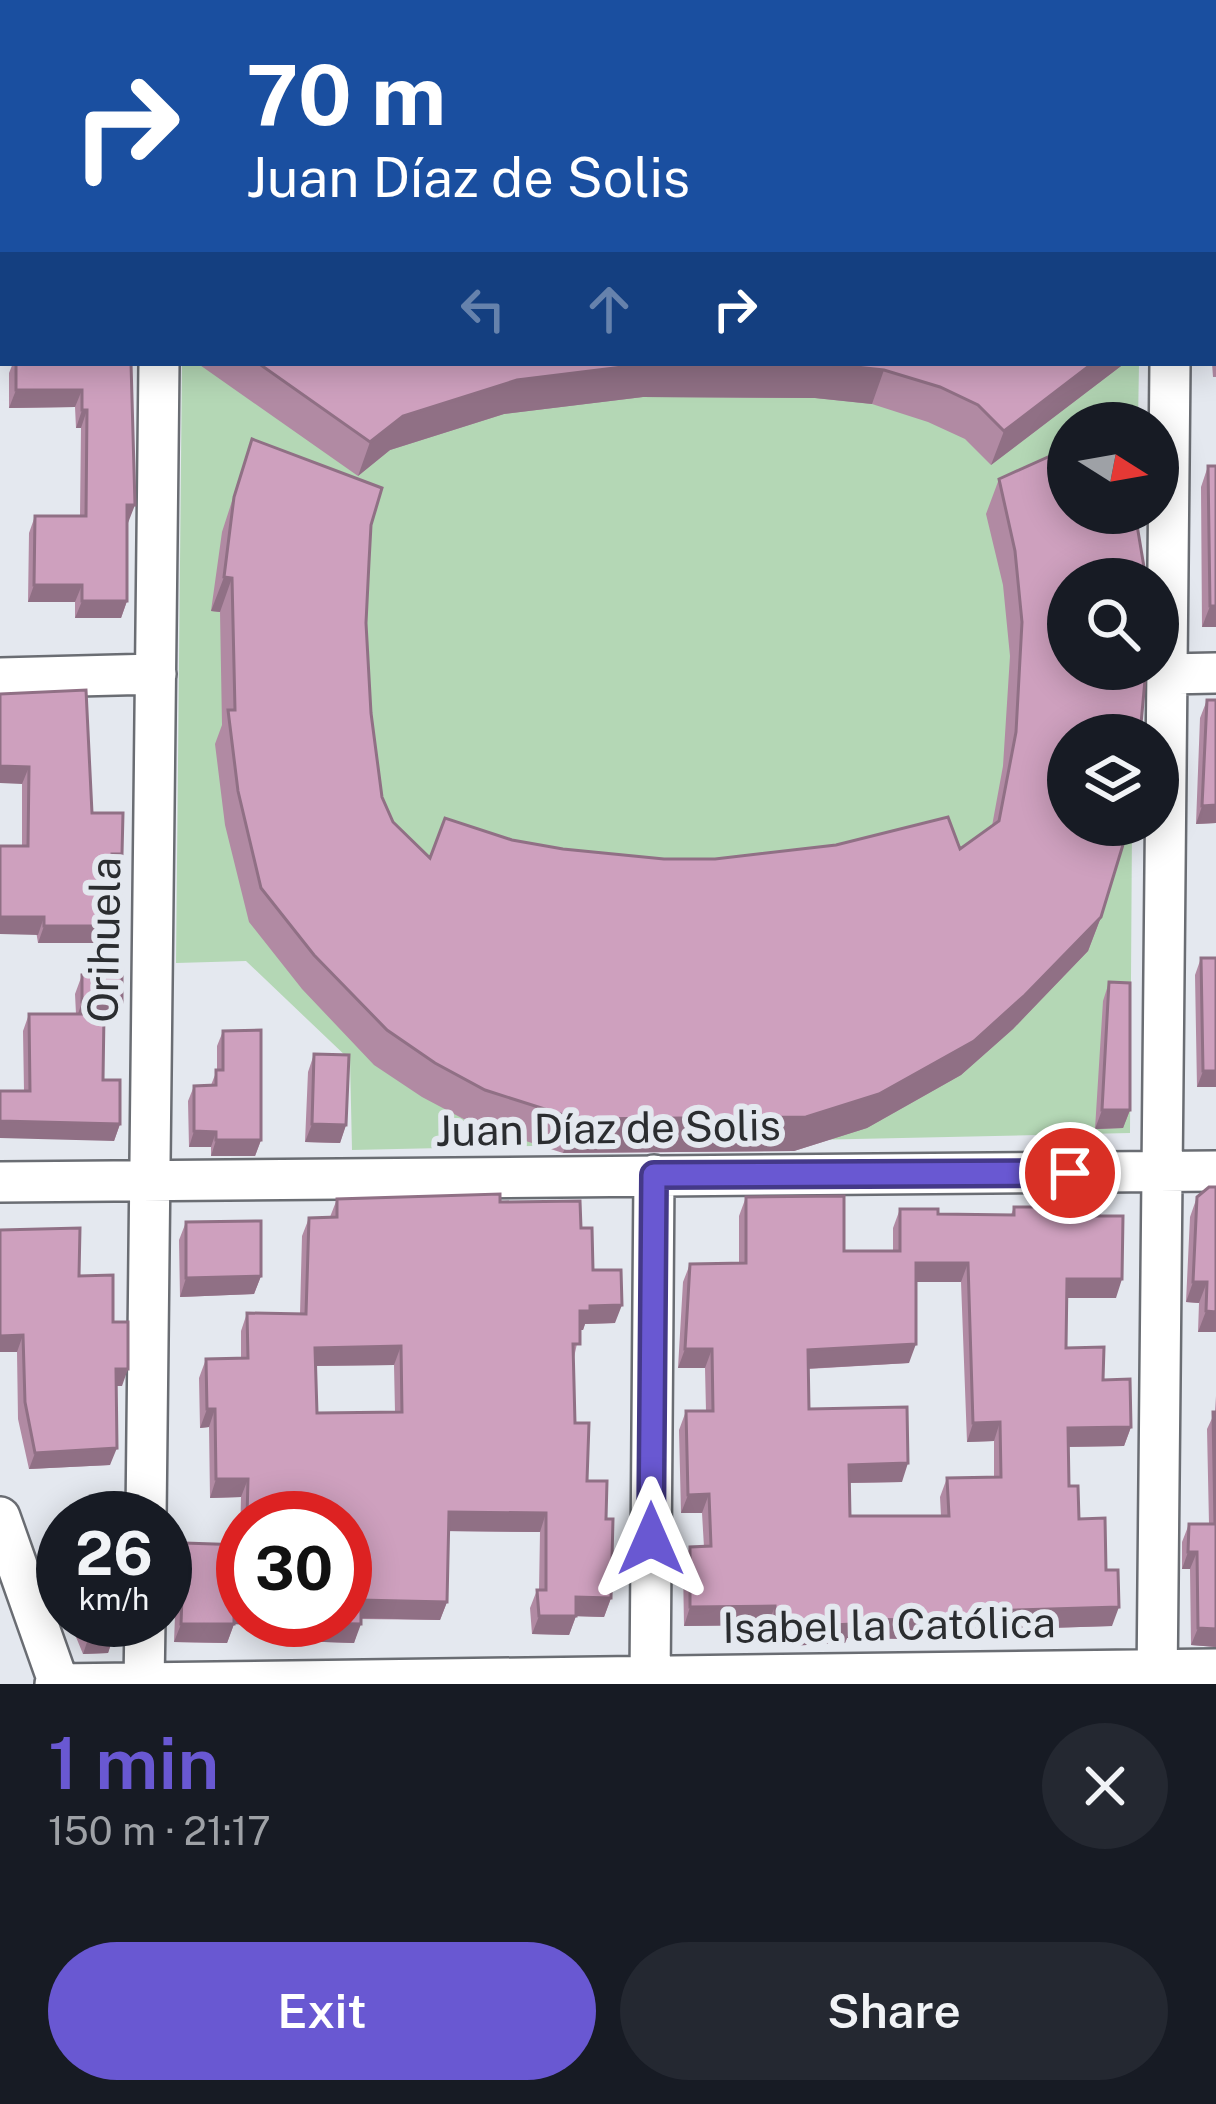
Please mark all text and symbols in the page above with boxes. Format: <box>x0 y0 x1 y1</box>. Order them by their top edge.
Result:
text: 70 m <box>246 45 446 144</box>
icon: right <box>48 48 204 204</box>
text: Juan Díaz de Solis <box>246 146 690 209</box>
icon: left <box>450 276 516 342</box>
icon: ahead <box>576 276 642 342</box>
icon: right <box>702 276 768 342</box>
north arrow <box>1047 402 1179 534</box>
map controls <box>1047 402 1179 846</box>
button: search <box>1047 558 1179 690</box>
button: layers <box>1047 714 1179 846</box>
street label: Orihuela <box>78 857 129 1023</box>
street label: Juan Díaz de Solis <box>435 1100 781 1155</box>
pin <box>1019 1122 1121 1224</box>
icon: arrive <box>1037 1140 1103 1206</box>
position arrow <box>588 1476 714 1602</box>
speed limit sign: 30 <box>216 1491 372 1647</box>
text: 26 <box>75 1518 153 1589</box>
text: km/h <box>79 1581 149 1617</box>
street label: Isabel la Católica <box>722 1597 1056 1652</box>
text: 1 min <box>48 1721 219 1805</box>
button: close <box>1042 1723 1168 1849</box>
text: 150 m · 21:17 <box>48 1808 271 1854</box>
button: Exit <box>48 1942 596 2080</box>
button: Share <box>620 1942 1168 2080</box>

